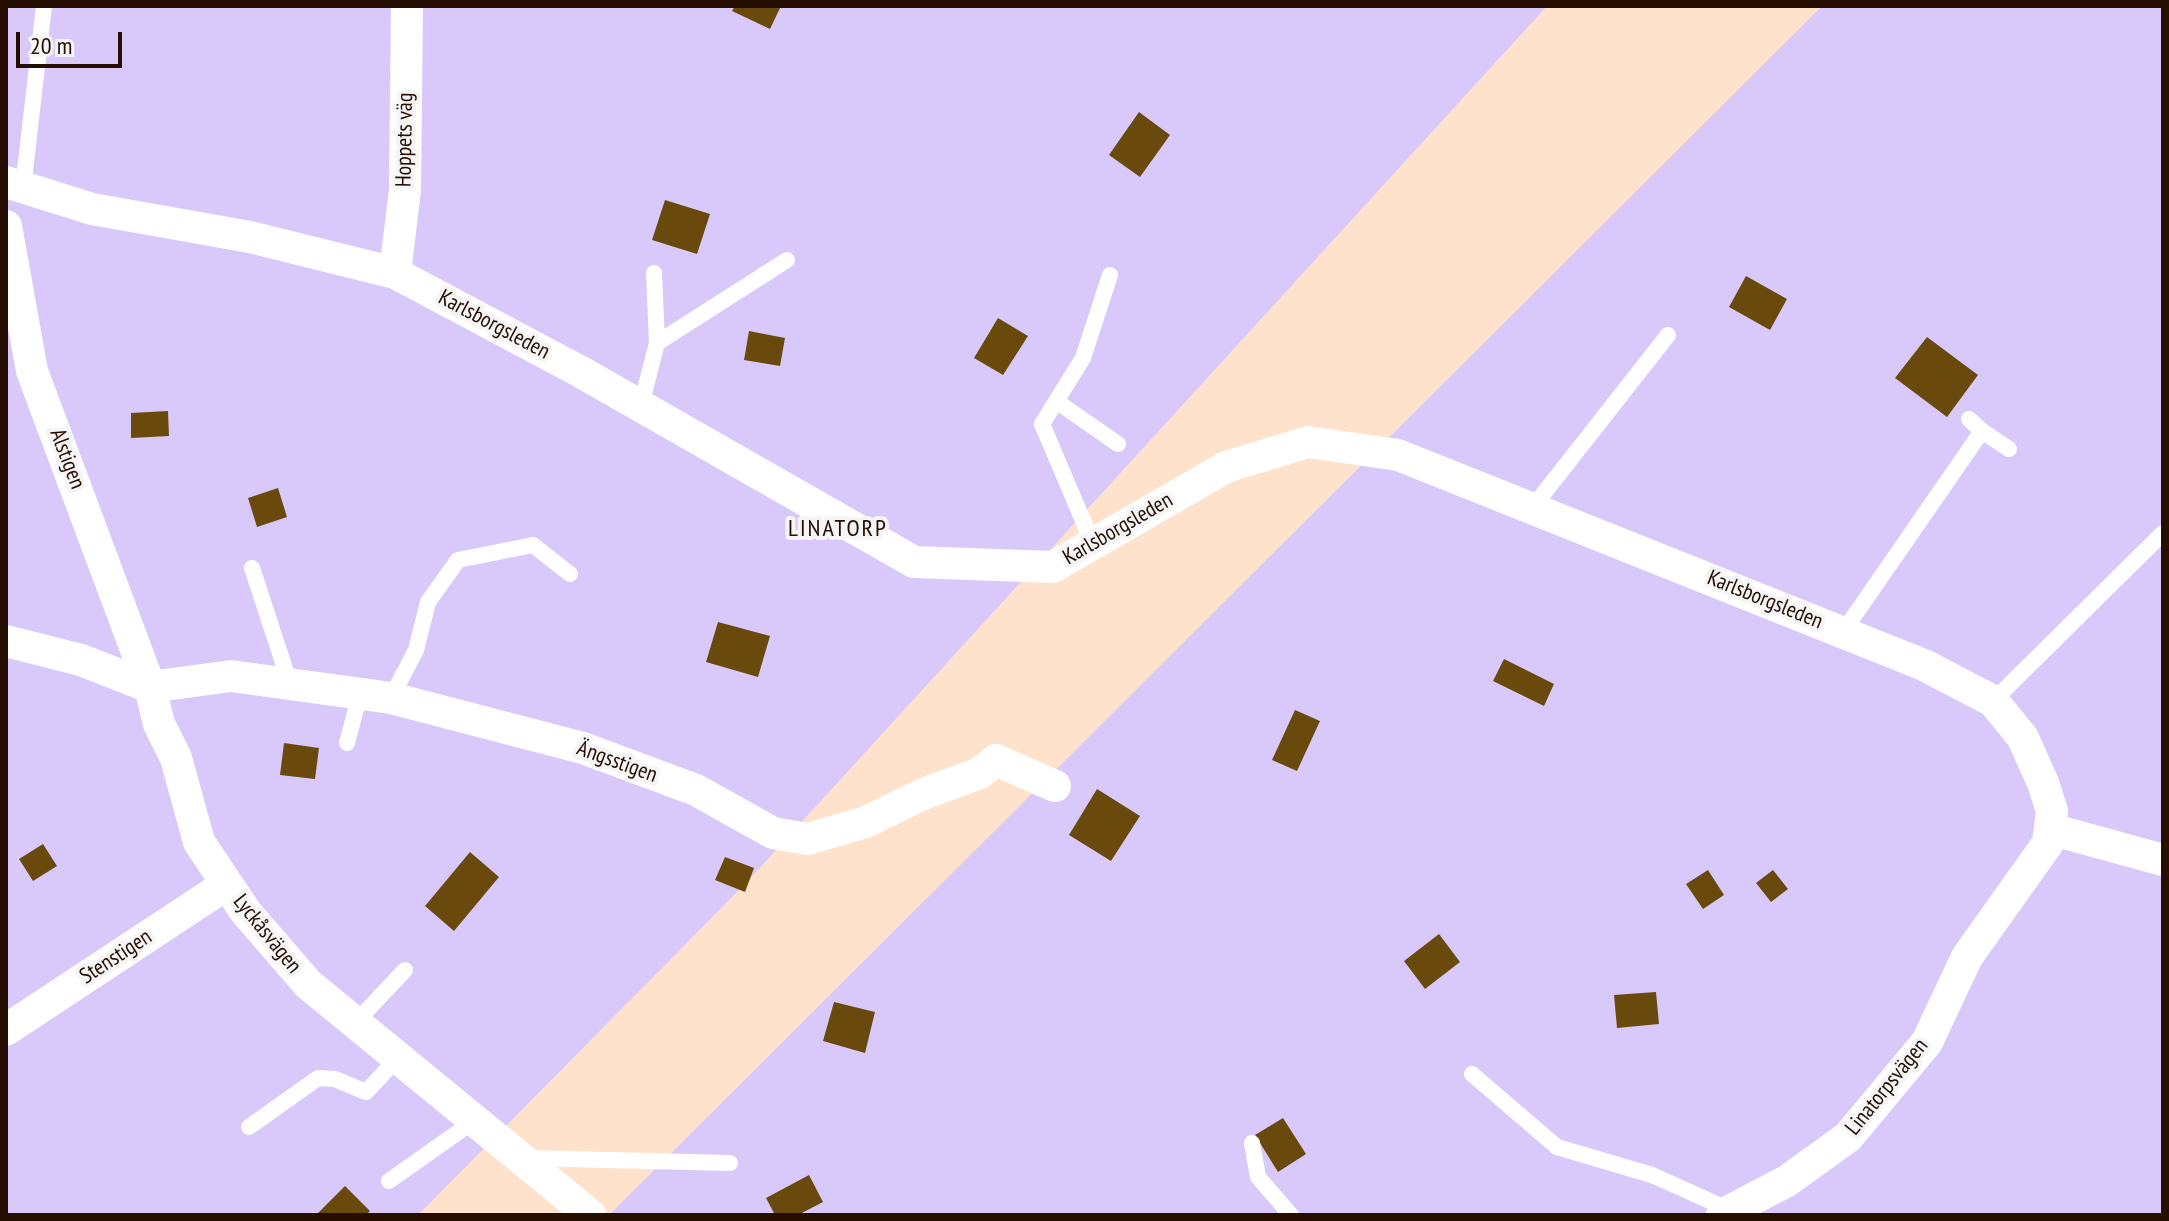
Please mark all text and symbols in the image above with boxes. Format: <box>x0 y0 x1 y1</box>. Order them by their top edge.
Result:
scale bar <box>20 16 126 66</box>
text: 20 m <box>30 30 72 61</box>
street label: Hoppets väg <box>391 93 419 187</box>
street label: Karlsborgsleden <box>434 285 554 365</box>
street label: Alstigen <box>44 425 90 493</box>
street label: Karlsborgsleden <box>1058 487 1178 571</box>
district label: LINATORP <box>788 515 888 543</box>
street label: Karlsborgsleden <box>1703 565 1827 635</box>
street label: Ängsstigen <box>573 735 661 789</box>
street label: Lyckåsvägen <box>227 889 307 979</box>
street label: Stenstigen <box>75 924 157 990</box>
street label: Linatorpsvägen <box>1840 1033 1934 1141</box>

